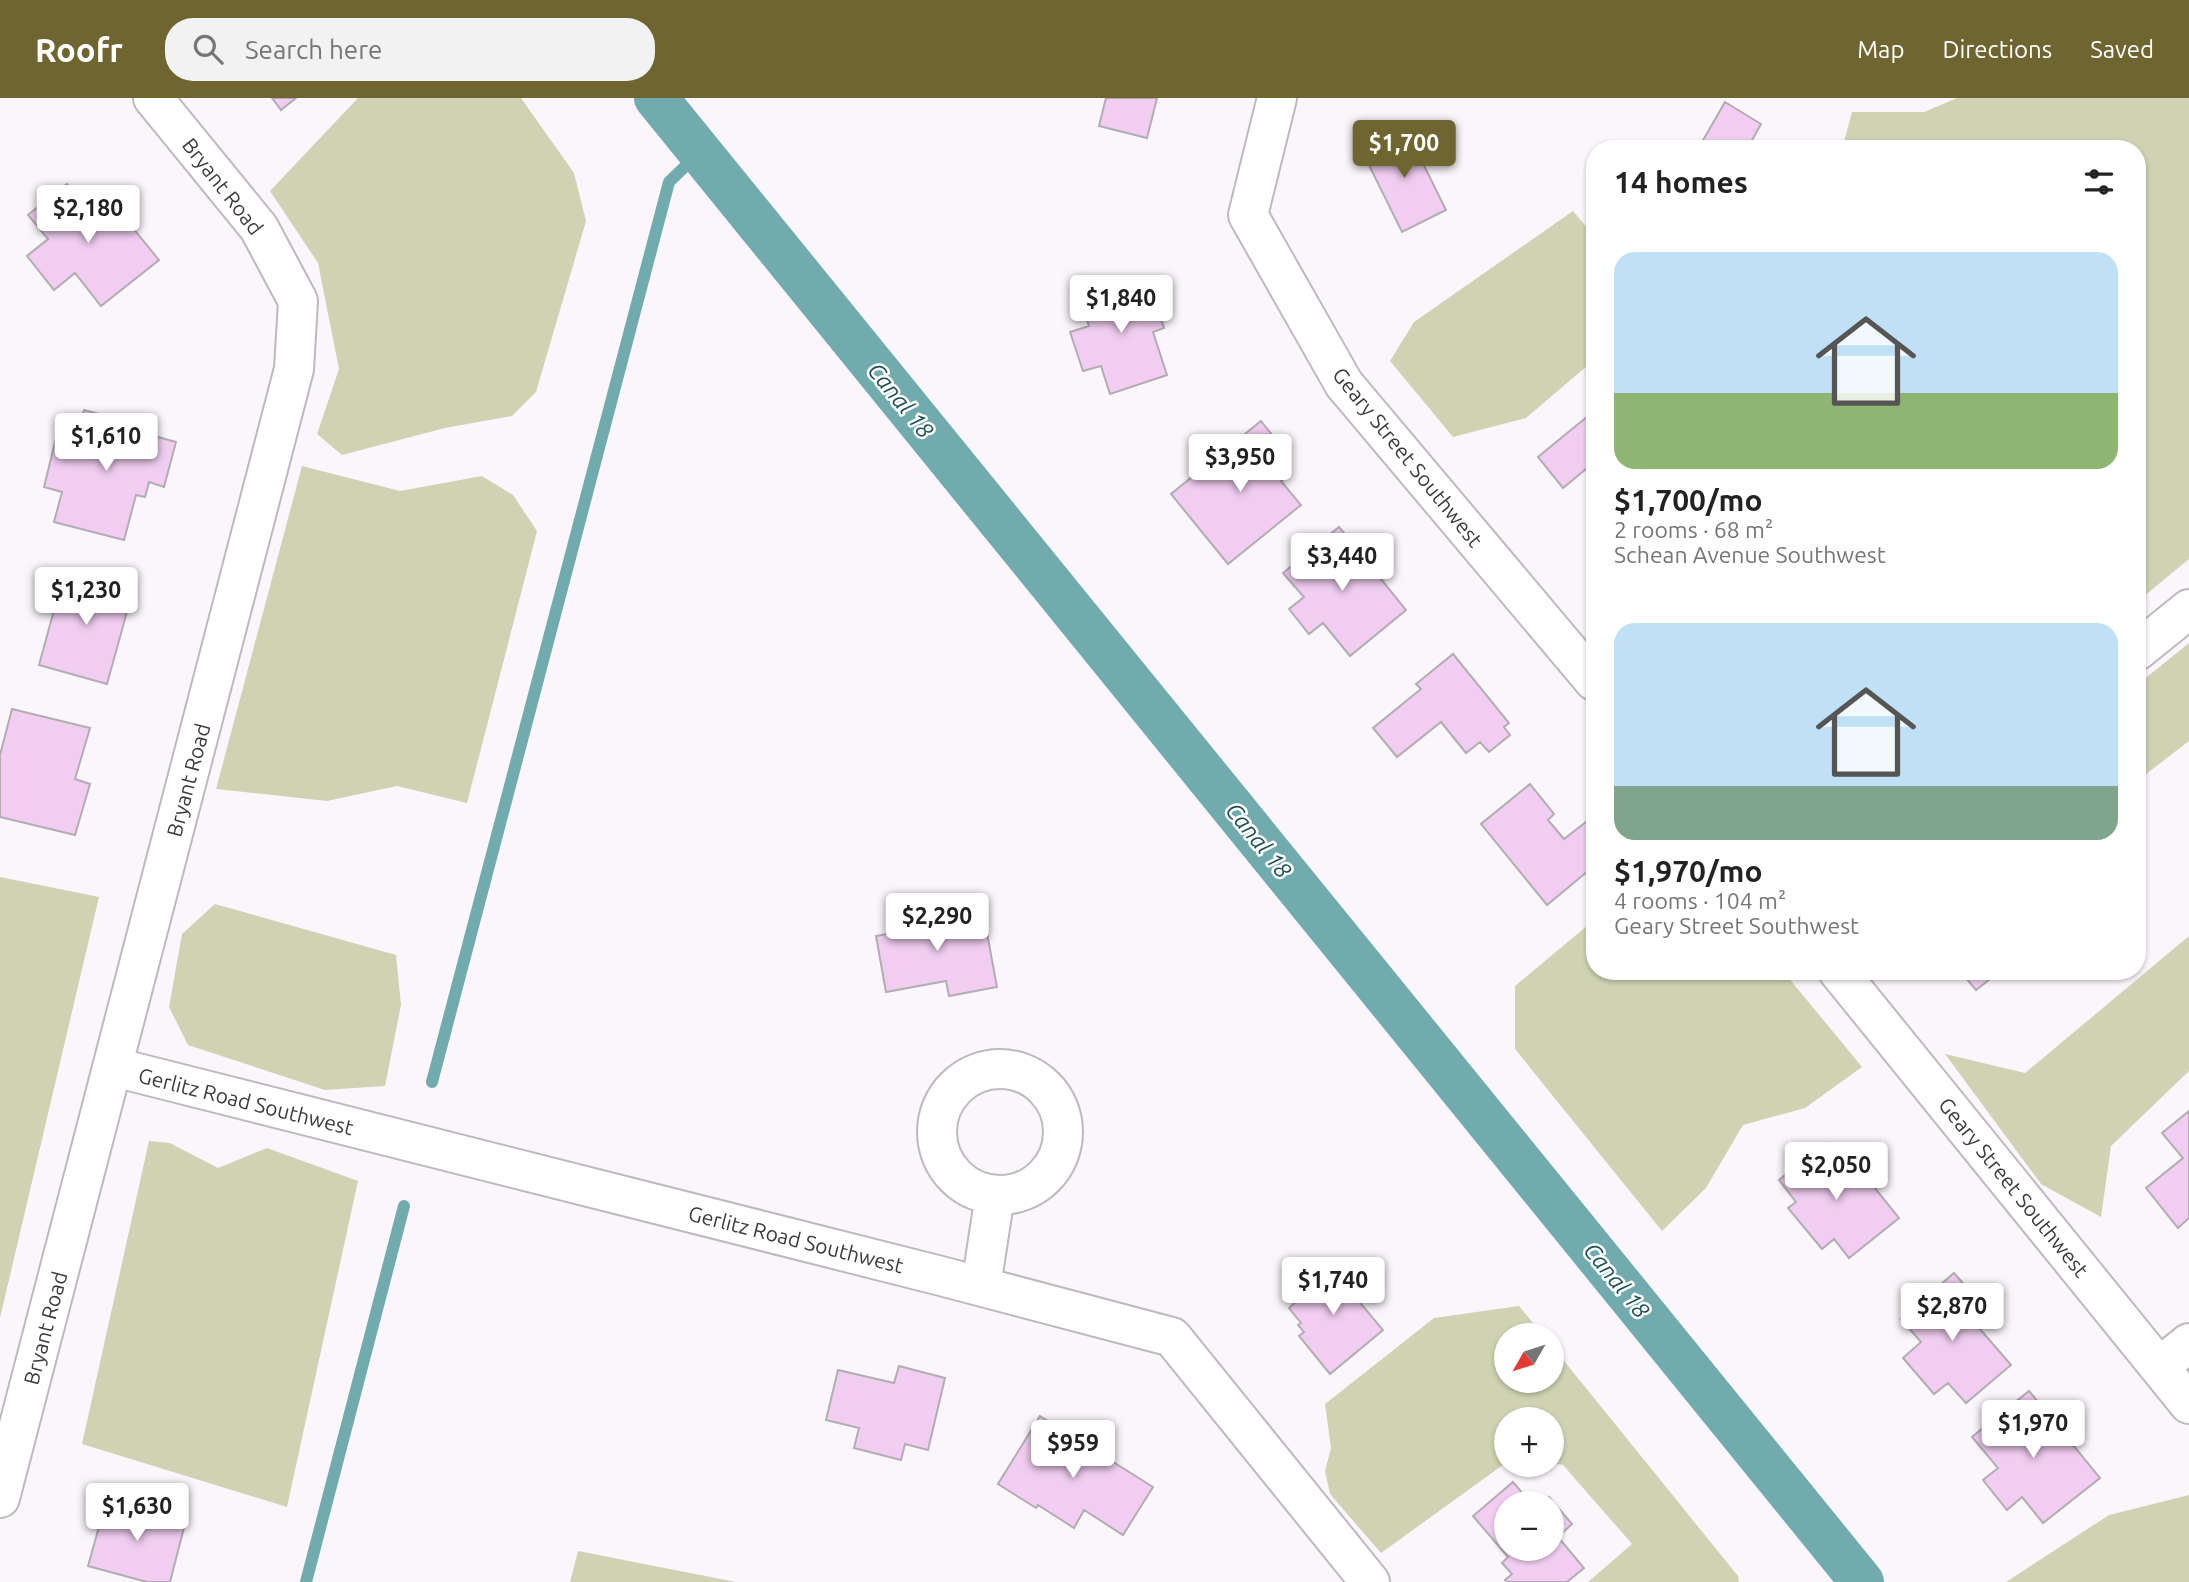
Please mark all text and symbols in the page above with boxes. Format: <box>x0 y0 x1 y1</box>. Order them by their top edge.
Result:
search box <box>165 18 655 81</box>
icon: search <box>189 30 227 68</box>
text: Roofr <box>35 31 123 68</box>
text: Search here <box>245 35 382 64</box>
text: Map <box>1857 36 1904 63</box>
text: Directions <box>1942 36 2052 63</box>
text: Saved <box>2090 36 2154 63</box>
pin: $1,700 <box>1347 120 1461 180</box>
text: $1,700 <box>1369 130 1439 155</box>
street label: Bryant Road <box>178 133 268 239</box>
icon: filters <box>2080 163 2118 201</box>
text: 14 homes <box>1614 165 1748 199</box>
pin: $2,180 <box>31 186 145 245</box>
text: $2,180 <box>53 195 123 220</box>
pin: $1,840 <box>1064 275 1178 335</box>
text: $1,840 <box>1086 285 1156 310</box>
icon: home <box>1803 298 1929 424</box>
water label: Canal 18 <box>863 357 939 443</box>
street label: Geary Street Southwest <box>1328 362 1488 552</box>
pin: $1,610 <box>49 414 163 473</box>
text: $1,610 <box>71 423 141 448</box>
pin: $3,950 <box>1183 434 1297 494</box>
text: $3,950 <box>1205 444 1275 469</box>
text: $1,700/mo <box>1614 483 1763 517</box>
text: 2 rooms · 68 m² <box>1614 517 1773 542</box>
pin: $3,440 <box>1285 533 1399 593</box>
text: Schean Avenue Southwest <box>1614 542 1886 567</box>
text: $3,440 <box>1307 543 1377 568</box>
pin: $1,230 <box>29 568 143 627</box>
text: $1,230 <box>51 577 121 602</box>
icon: home <box>1803 669 1929 795</box>
street label: Bryant Road <box>161 721 215 839</box>
water label: Canal 18 <box>1221 797 1297 883</box>
text: $1,970/mo <box>1614 854 1763 888</box>
text: 4 rooms · 104 m² <box>1614 888 1786 913</box>
pin: $2,290 <box>880 894 994 953</box>
text: $2,290 <box>902 903 972 928</box>
text: Geary Street Southwest <box>1614 913 1859 938</box>
street label: Gerlitz Road Southwest <box>136 1063 356 1139</box>
street label: Geary Street Southwest <box>1934 1092 2094 1282</box>
pin: $2,050 <box>1779 1142 1893 1202</box>
text: $2,050 <box>1801 1152 1871 1177</box>
street label: Gerlitz Road Southwest <box>686 1201 906 1277</box>
water label: Canal 18 <box>1579 1237 1655 1323</box>
pin: $1,740 <box>1276 1258 1390 1317</box>
text: $1,740 <box>1298 1267 1368 1292</box>
street label: Bryant Road <box>18 1269 72 1387</box>
pin: $2,870 <box>1895 1284 2009 1343</box>
text: $2,870 <box>1917 1293 1987 1318</box>
north arrow <box>1494 1323 1564 1393</box>
map controls <box>1494 1323 1564 1561</box>
pin: $1,970 <box>1976 1400 2090 1460</box>
button: + <box>1494 1407 1564 1477</box>
text: $1,970 <box>1998 1410 2068 1435</box>
pin: $959 <box>1032 1420 1114 1480</box>
text: $959 <box>1047 1430 1099 1455</box>
pin: $1,630 <box>80 1484 194 1543</box>
button: − <box>1494 1491 1564 1561</box>
text: $1,630 <box>102 1493 172 1518</box>

